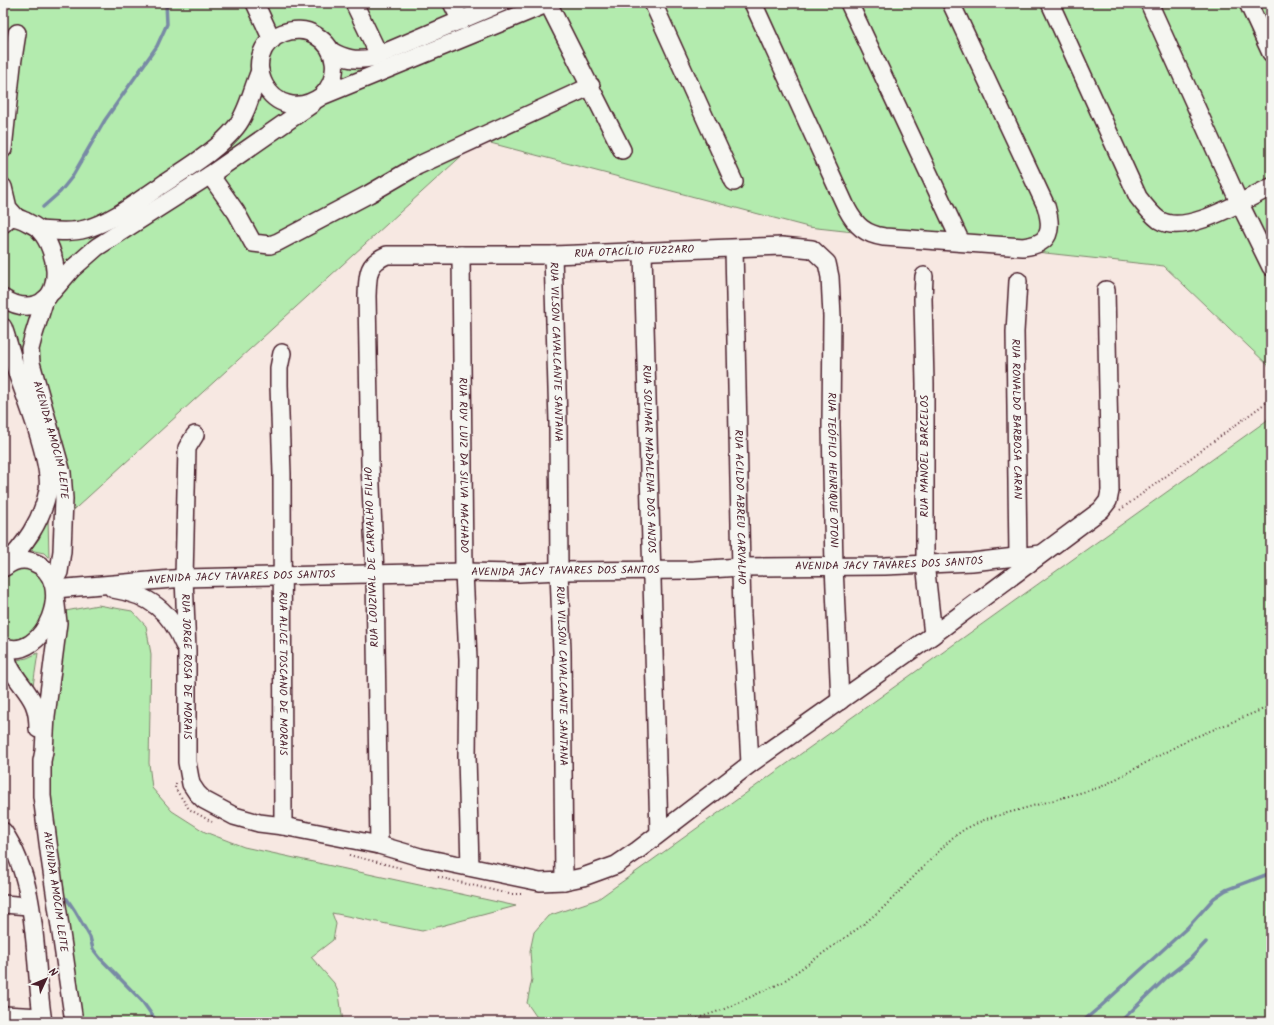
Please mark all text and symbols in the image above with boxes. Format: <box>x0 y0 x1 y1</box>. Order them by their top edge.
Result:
street label: RUA OTACÍLIO FUZZARO <box>574 240 695 263</box>
street label: RUA VILSON CAVALCANTE SANTANA <box>544 262 567 442</box>
street label: RUA RONALDO BARBOSA CARAN <box>1006 339 1026 500</box>
street label: RUA SOLIMAR MADALENA DOS ANJOS <box>637 364 660 554</box>
street label: RUA RUY LUIZ DA SILVA MACHADO <box>453 377 473 553</box>
street label: AVENIDA AMOCIM LEITE <box>27 379 73 500</box>
street label: RUA TEÓFILO HENRIQUE OTONI <box>822 392 843 548</box>
street label: RUA MANOEL BARCELOS <box>916 395 934 517</box>
street label: RUA ACILDO ABREU CARVALHO <box>729 429 750 585</box>
street label: RUA LOUZIVAL DE CARVALHO FILHO <box>360 466 384 648</box>
street label: AVENIDA JACY TAVARES DOS SANTOS <box>795 552 984 576</box>
street label: AVENIDA JACY TAVARES DOS SANTOS <box>471 561 660 582</box>
street label: AVENIDA JACY TAVARES DOS SANTOS <box>147 566 336 590</box>
street label: RUA VILSON CAVALCANTE SANTANA <box>551 586 572 766</box>
street label: RUA ALICE TOSCANO DE MORAIS <box>273 592 292 756</box>
street label: RUA JORGE ROSA DE MORAIS <box>176 593 196 740</box>
street label: AVENIDA AMOCIM LEITE <box>38 831 73 954</box>
north arrow <box>26 959 66 999</box>
text: N <box>44 964 61 982</box>

